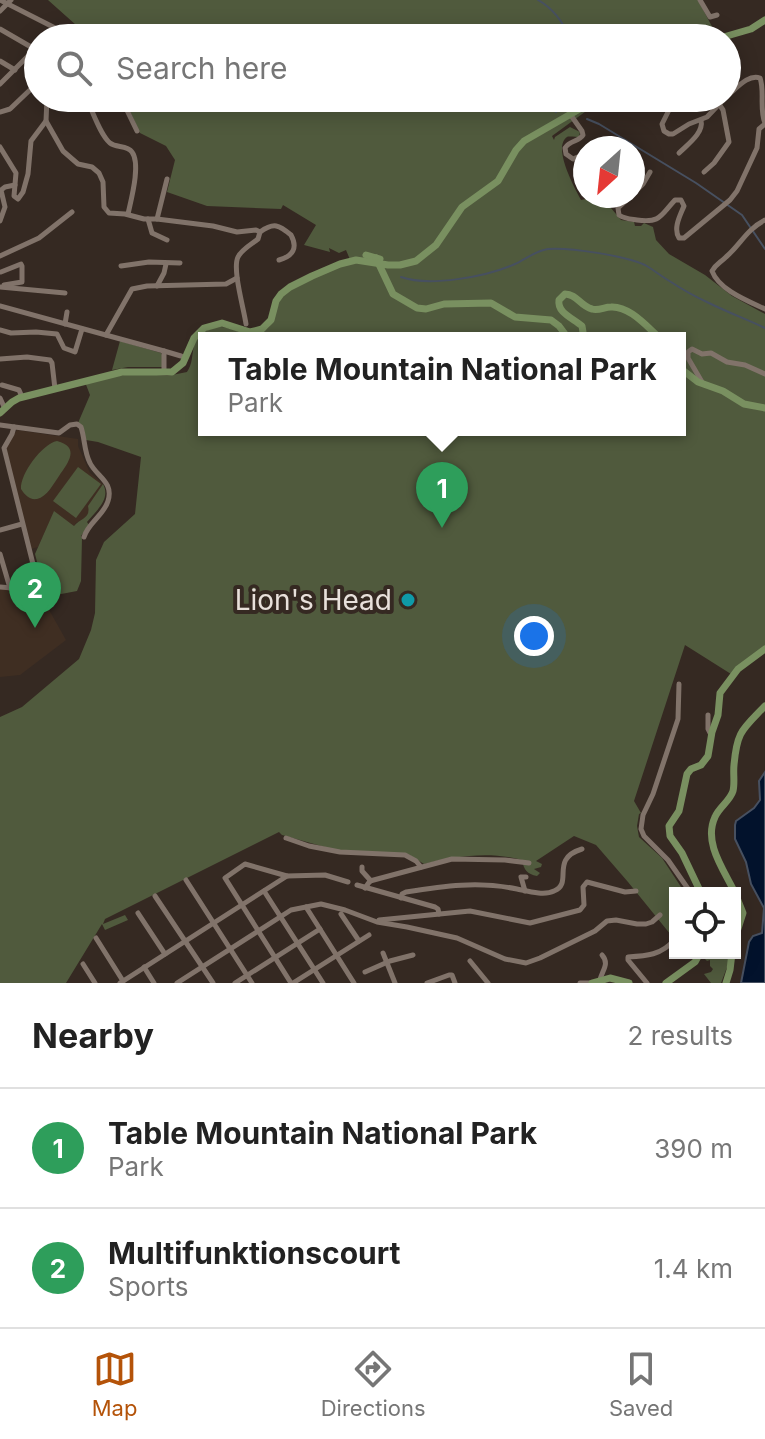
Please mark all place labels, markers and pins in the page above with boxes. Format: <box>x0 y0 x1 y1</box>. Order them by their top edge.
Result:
pin: 1 <box>416 462 468 528</box>
pin: 2 <box>9 562 61 628</box>
place label: Lion's Head <box>235 583 392 617</box>
marker: Lion's Head <box>399 591 417 609</box>

